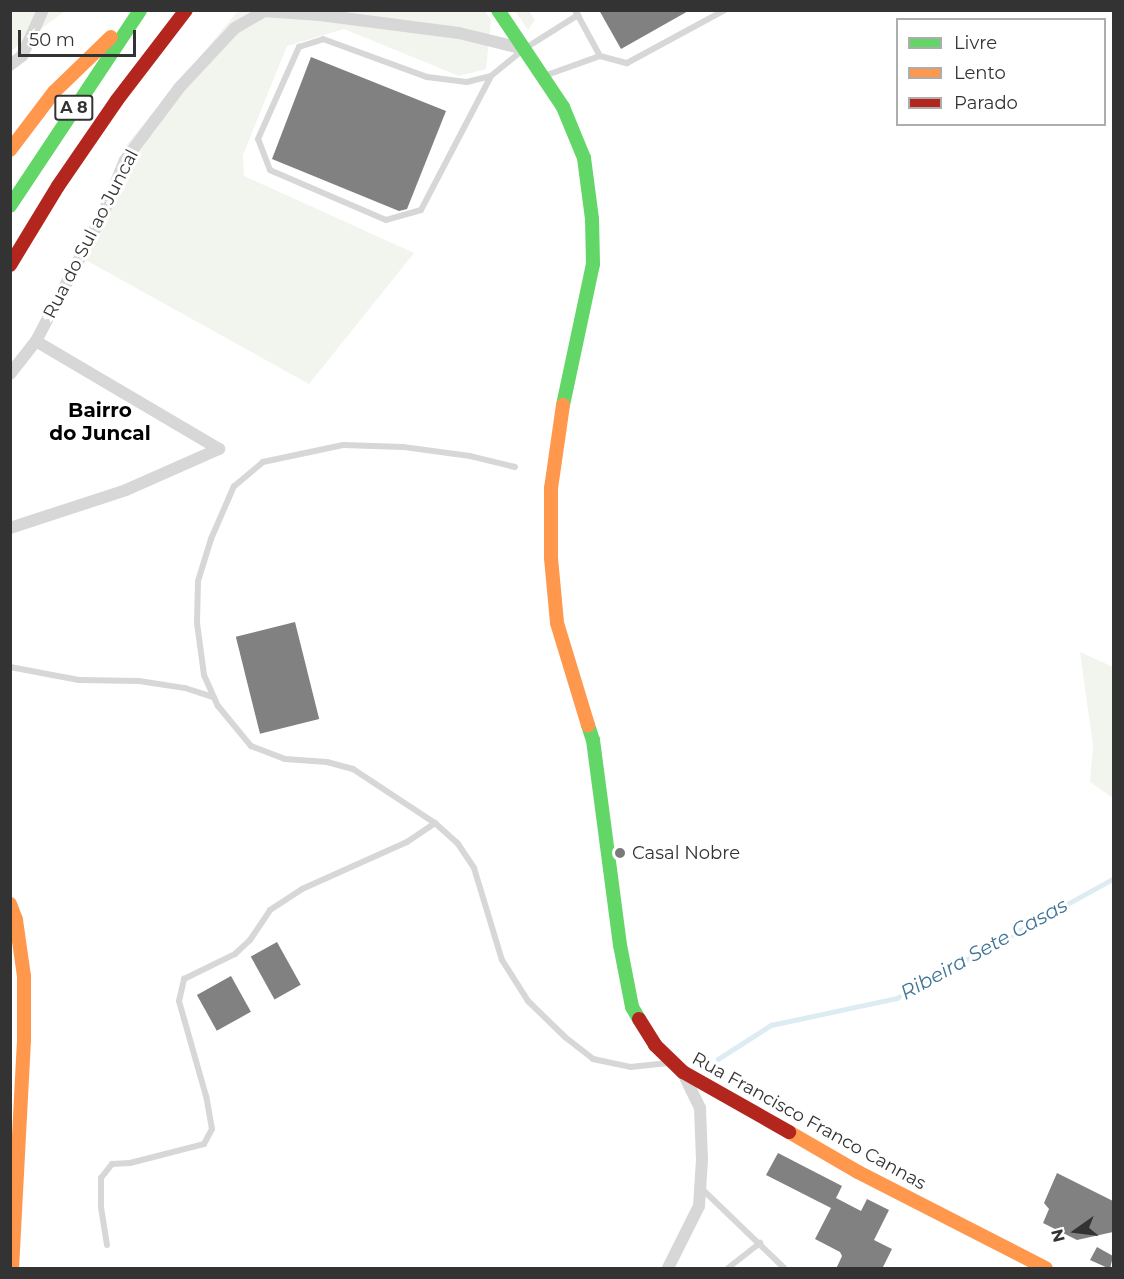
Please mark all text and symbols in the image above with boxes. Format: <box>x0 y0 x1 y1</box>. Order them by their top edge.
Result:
scale bar <box>21 18 140 56</box>
legend <box>896 18 1106 126</box>
text: 50 m <box>29 29 75 51</box>
text: Livre <box>954 32 997 54</box>
text: Lento <box>954 62 1006 84</box>
text: Parado <box>954 92 1018 114</box>
road number: A 8 <box>53 95 95 121</box>
street label: Rua do Sul ao Juncal <box>39 146 143 322</box>
district label: Bairro do Juncal <box>49 399 151 446</box>
place label: Casal Nobre <box>632 842 740 864</box>
marker: Casal Nobre <box>613 846 627 860</box>
water label: Ribeira Sete Casas <box>896 893 1072 1005</box>
street label: Rua Francisco Franco Cannas <box>688 1048 930 1194</box>
north arrow <box>1046 1201 1106 1261</box>
text: N <box>1047 1227 1069 1244</box>

